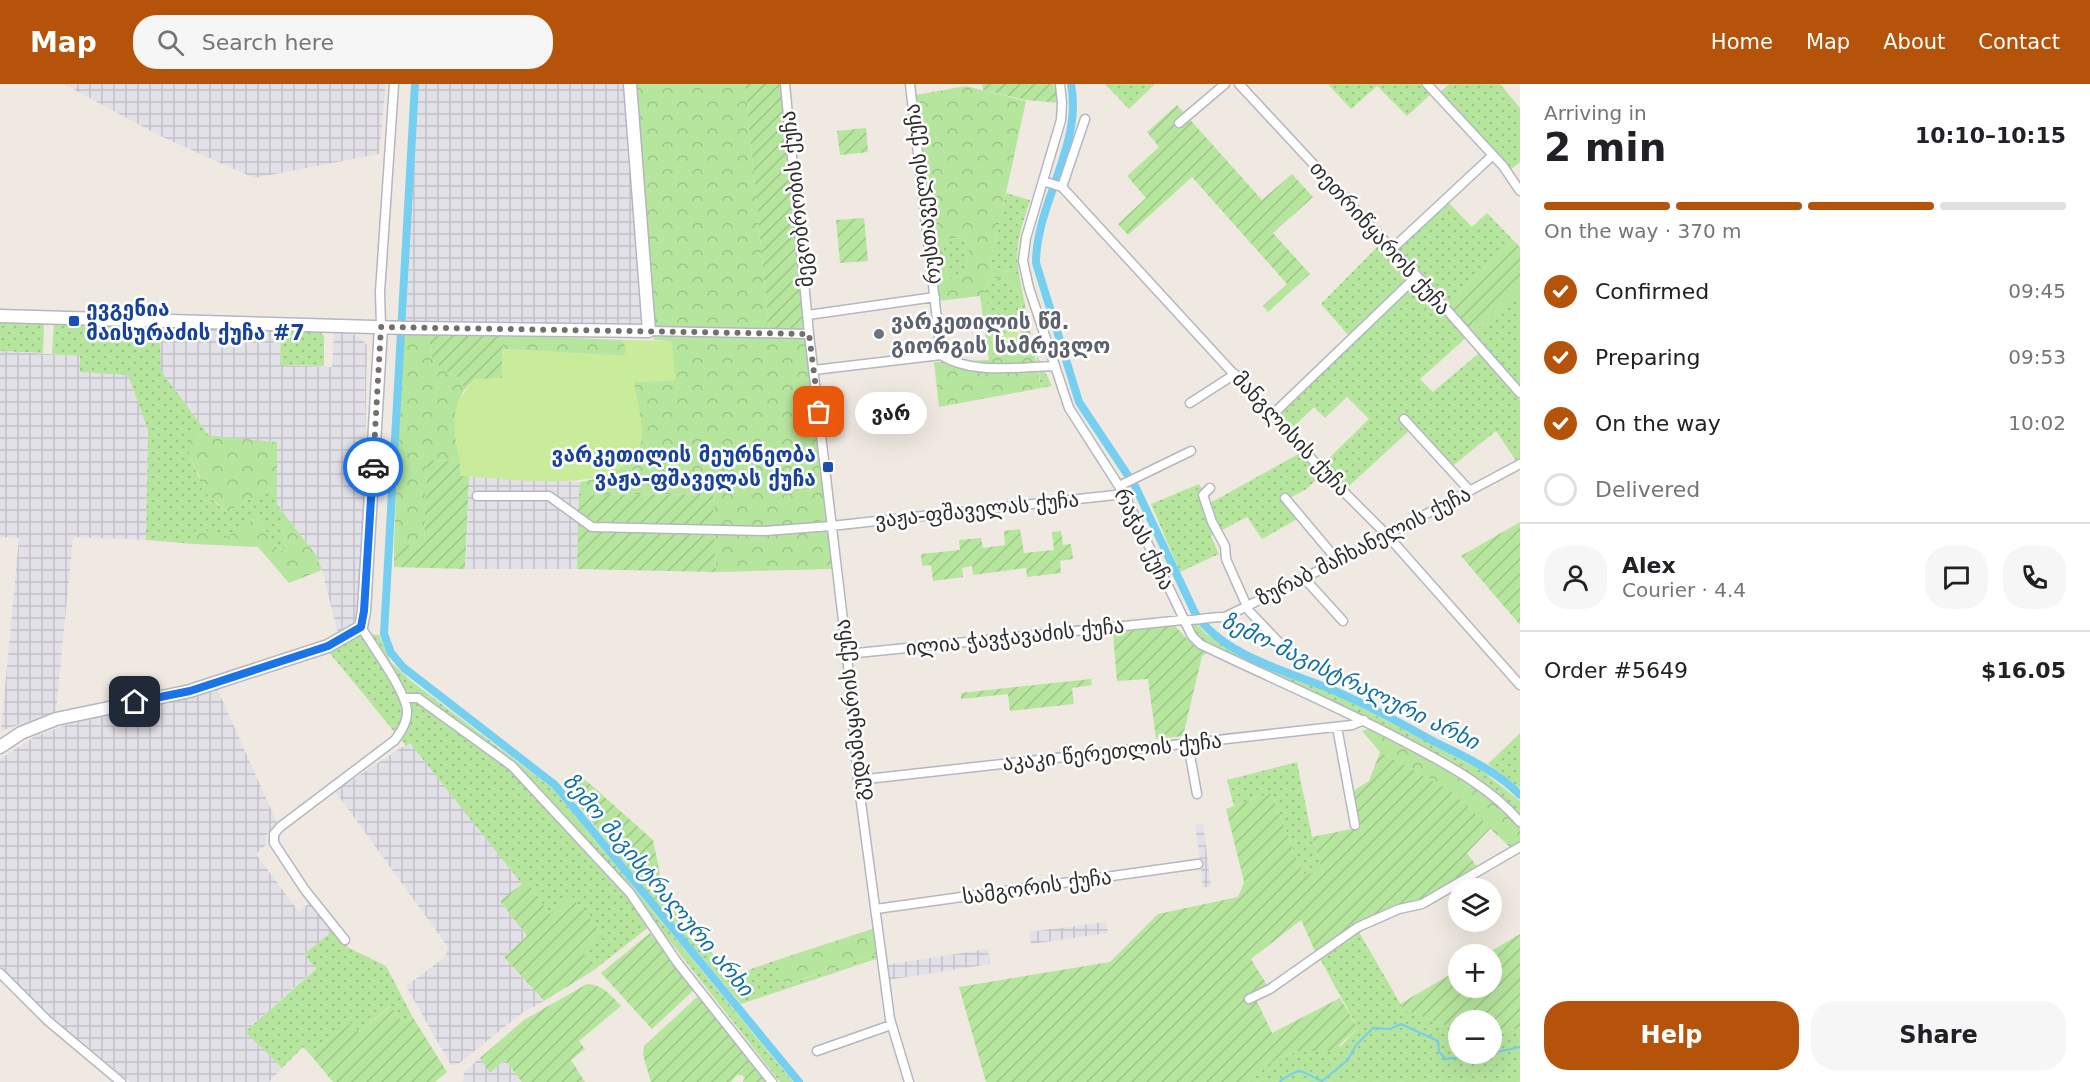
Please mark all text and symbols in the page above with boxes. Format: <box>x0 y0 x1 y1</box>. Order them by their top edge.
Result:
search box <box>133 15 553 69</box>
text: Map <box>30 26 97 59</box>
icon: search <box>154 26 187 59</box>
text: Search here <box>202 30 334 55</box>
text: Home <box>1711 30 1773 54</box>
text: Map <box>1806 30 1850 54</box>
text: About <box>1883 30 1945 54</box>
text: Contact <box>1978 30 2060 54</box>
text: Arriving in <box>1544 101 1647 125</box>
street label: რუსთაველის ქუჩა <box>900 102 946 286</box>
street label: მეგობრობის ქუჩა <box>776 110 818 288</box>
text: 10:10–10:15 <box>1915 123 2066 148</box>
text: 2 min <box>1544 125 1666 170</box>
street label: თეთრიწყაროს ქუჩა <box>1305 156 1455 320</box>
text: On the way · 370 m <box>1544 219 1742 243</box>
icon: check <box>1544 275 1577 308</box>
text: Confirmed <box>1595 279 1709 304</box>
text: 09:45 <box>2008 279 2066 303</box>
place label: ევგენია მაისურაძის ქუჩა #7 <box>86 297 305 345</box>
place label: ვარკეთილის წმ. გიორგის სამრევლო <box>891 310 1110 358</box>
marker: ევგენია მაისურაძის ქუჩა #7 <box>67 314 81 328</box>
marker: ვარკეთილის წმ. გიორგის სამრევლო <box>872 327 886 341</box>
icon: check <box>1544 341 1577 374</box>
text: Preparing <box>1595 345 1701 370</box>
text: 09:53 <box>2008 345 2066 369</box>
street label: მანგლისის ქუჩა <box>1227 367 1355 501</box>
pin <box>793 386 844 437</box>
callout: ვარ <box>855 391 927 433</box>
icon: bag <box>802 395 835 428</box>
text: ვარ <box>872 401 910 425</box>
icon: check <box>1544 407 1577 440</box>
text: On the way <box>1595 411 1721 436</box>
text: 10:02 <box>2008 411 2066 435</box>
courier <box>343 437 403 497</box>
place label: ვარკეთილის მეურნეობა ვაჟა-ფშაველას ქუჩა <box>552 443 816 491</box>
icon: car <box>357 451 390 484</box>
marker: ვარკეთილის მეურნეობა ვაჟა-ფშაველას ქუჩა <box>821 460 835 474</box>
text: Delivered <box>1595 477 1700 502</box>
street label: ზურაბ მაჩხანელის ქუჩა <box>1253 482 1475 610</box>
street label: რაჭას ქუჩა <box>1109 484 1179 594</box>
street label: ვაჟა-ფშაველას ქუჩა <box>874 487 1080 533</box>
button: person <box>1544 546 1607 609</box>
button: chat <box>1925 546 1988 609</box>
button: phone <box>2003 546 2066 609</box>
text: Alex <box>1622 553 1676 578</box>
text: Courier · 4.4 <box>1622 578 1746 602</box>
water label: ზემო-მაგისტრალური არხი <box>1218 608 1485 755</box>
street label: ილია ჭავჭავაძის ქუჩა <box>905 614 1125 660</box>
street label: გუდამაყარის ქუჩა <box>831 618 873 802</box>
text: Order #5649 <box>1544 658 1688 683</box>
text: $16.05 <box>1981 658 2066 683</box>
pin <box>109 676 160 727</box>
icon: home <box>118 685 151 718</box>
street label: აკაკი წერეთლის ქუჩა <box>1001 729 1223 775</box>
water label: ზემო მაგისტრალური არხი <box>558 769 760 1002</box>
street label: სამგორის ქუჩა <box>961 865 1113 909</box>
map controls <box>1448 878 1502 1064</box>
button: layers <box>1448 878 1502 932</box>
button: + <box>1448 944 1502 998</box>
button: Help <box>1544 1001 1799 1070</box>
button: Share <box>1811 1001 2066 1070</box>
button: − <box>1448 1010 1502 1064</box>

